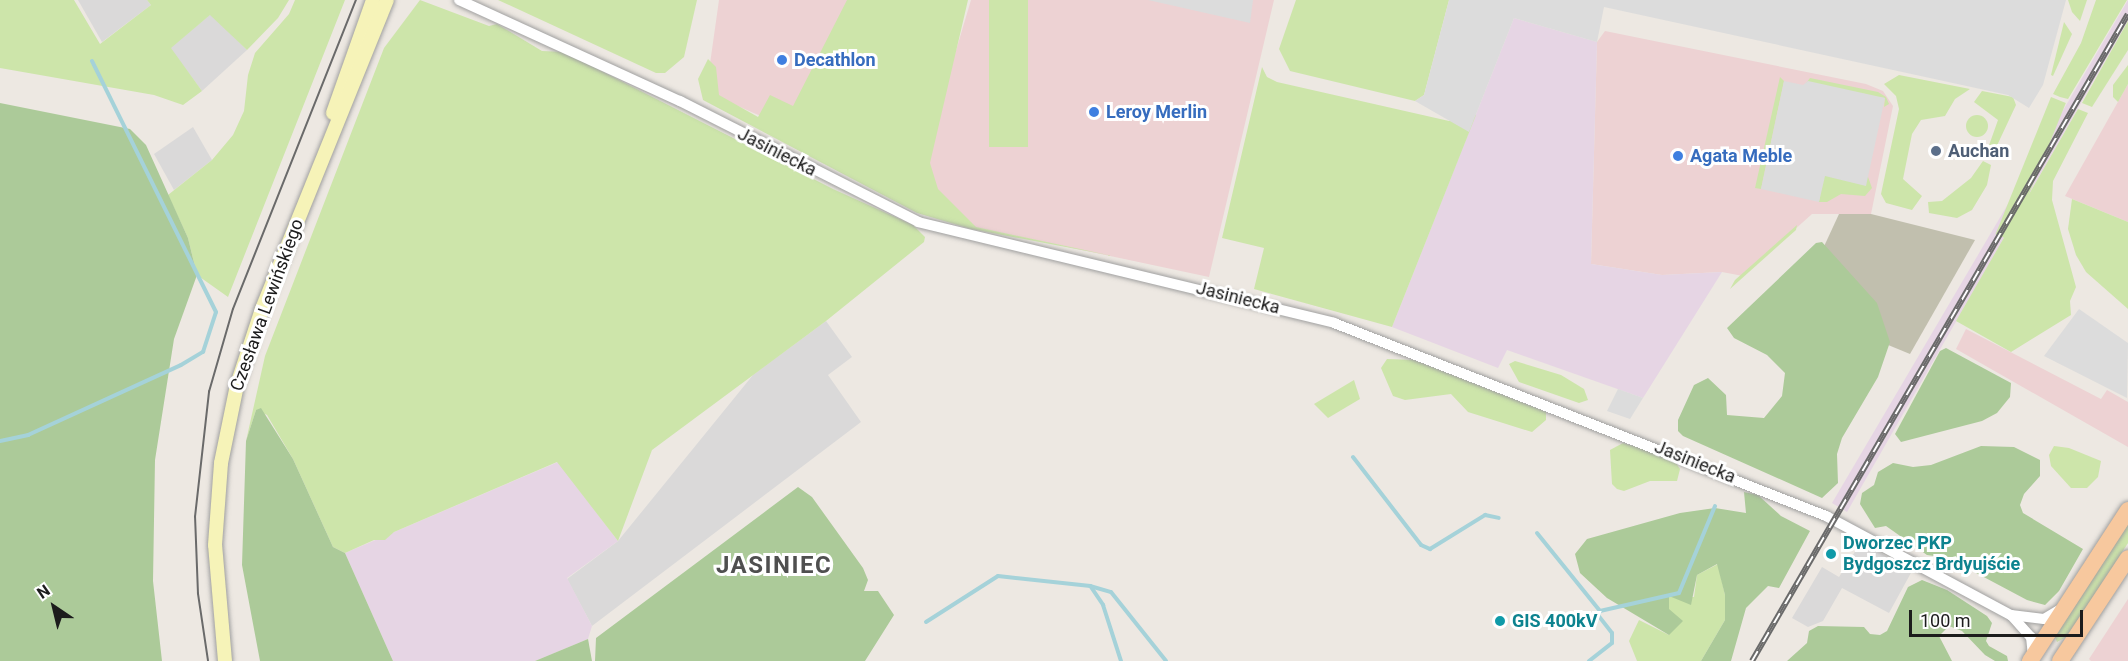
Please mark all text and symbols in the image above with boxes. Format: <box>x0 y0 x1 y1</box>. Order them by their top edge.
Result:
place label: Decathlon <box>794 49 876 71</box>
marker: Decathlon <box>775 53 789 67</box>
place label: Leroy Merlin <box>1106 101 1207 123</box>
marker: Leroy Merlin <box>1087 105 1101 119</box>
street label: Jasiniecka <box>734 123 820 181</box>
place label: Auchan <box>1948 140 2009 162</box>
marker: Auchan <box>1929 144 1943 158</box>
place label: Agata Meble <box>1690 145 1792 167</box>
marker: Agata Meble <box>1671 149 1685 163</box>
street label: Czesława Lewińskiego <box>226 216 308 394</box>
street label: Jasiniecka <box>1194 277 1282 319</box>
street label: Jasiniecka <box>1651 436 1739 488</box>
place label: Dworzec PKP Bydgoszcz Brdyujście <box>1843 533 2020 576</box>
marker: Dworzec PKP Bydgoszcz Brdyujście <box>1824 547 1838 561</box>
district label: JASINIEC <box>716 552 832 580</box>
north arrow <box>24 577 84 637</box>
text: N <box>33 581 53 603</box>
scale bar <box>1912 598 2086 636</box>
place label: GIS 400kV <box>1512 610 1597 632</box>
text: 100 m <box>1920 610 1971 631</box>
marker: GIS 400kV <box>1493 614 1507 628</box>

